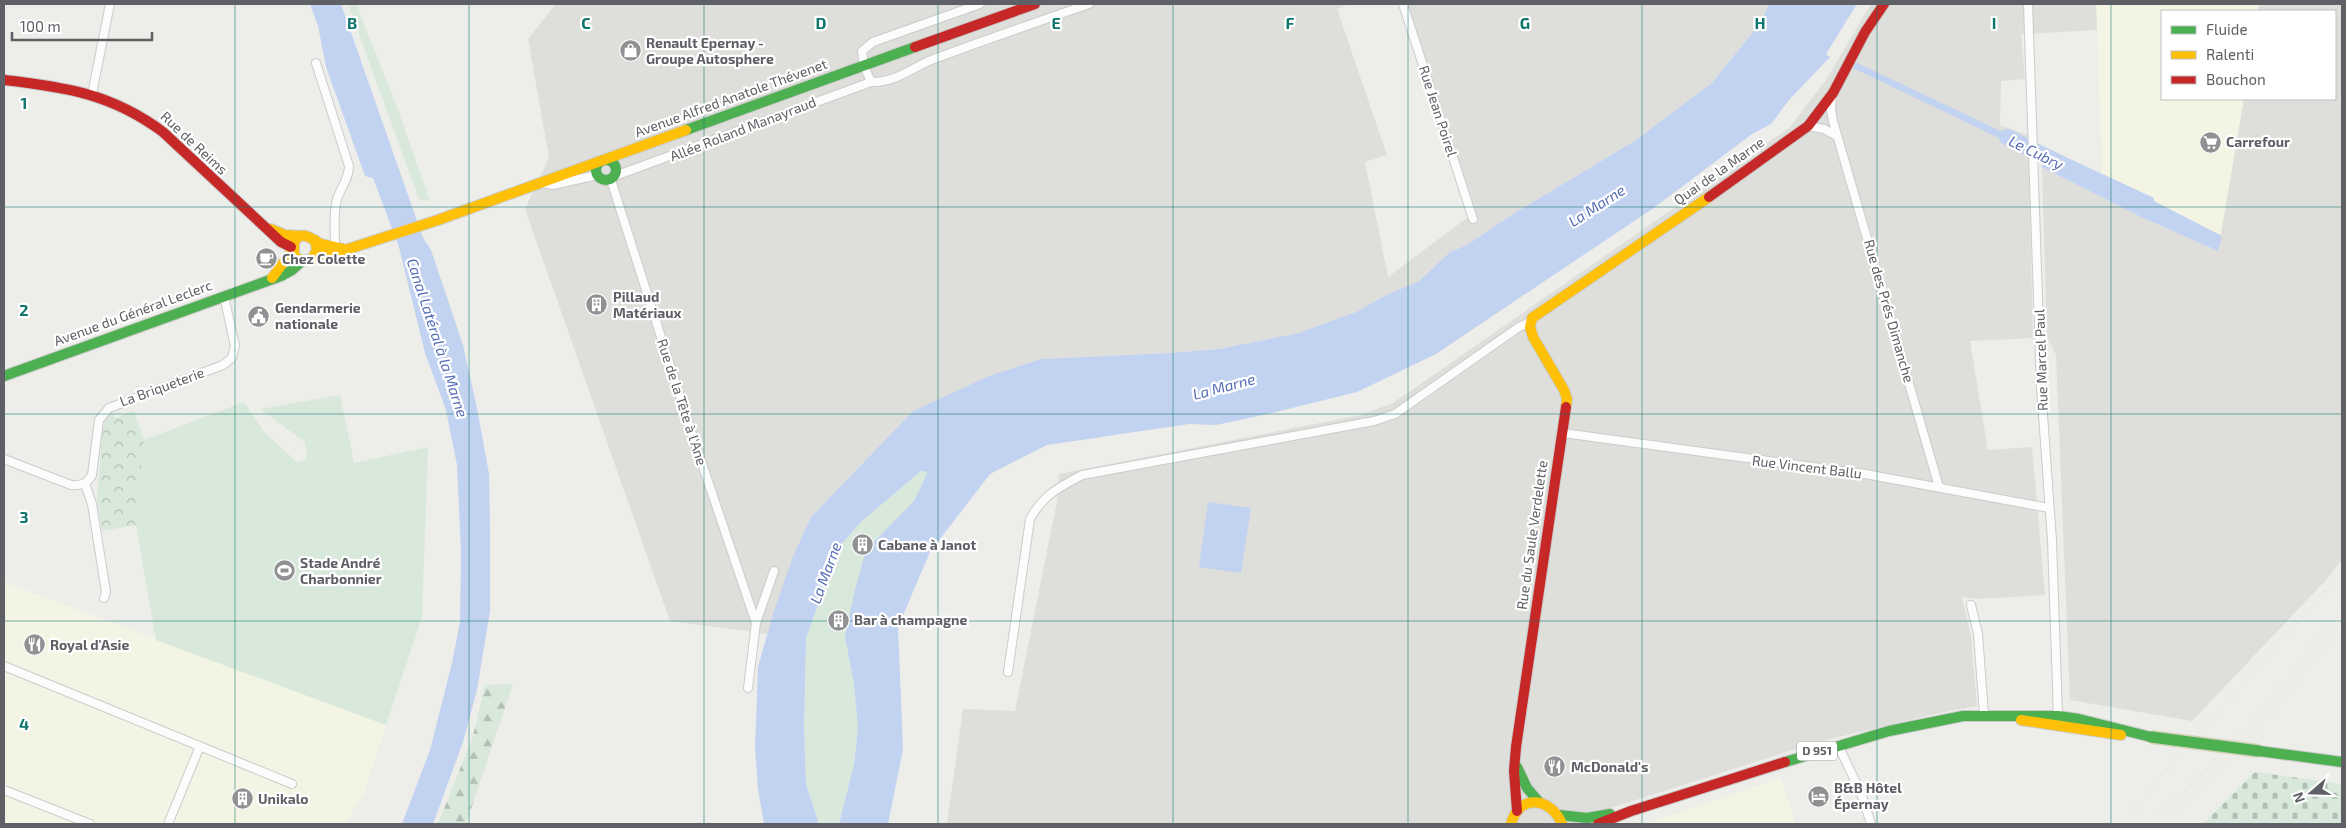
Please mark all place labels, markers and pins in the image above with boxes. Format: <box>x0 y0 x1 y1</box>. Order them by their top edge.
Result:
place label: Renault Epernay - Groupe Autosphere <box>646 34 774 67</box>
shop icon: Renault Epernay - Groupe Autosphere <box>618 39 642 63</box>
supermarket icon: Carrefour <box>2198 130 2222 154</box>
place label: Carrefour <box>2226 133 2290 150</box>
cafe icon: Chez Colette <box>254 247 278 271</box>
place label: Chez Colette <box>282 250 365 267</box>
place label: Pillaud Matériaux <box>613 288 682 321</box>
building icon: Pillaud Matériaux <box>585 293 609 317</box>
place label: Gendarmerie nationale <box>275 299 361 332</box>
public building icon: Gendarmerie nationale <box>247 304 271 328</box>
building icon: Cabane à Janot <box>850 533 874 557</box>
place label: Cabane à Janot <box>878 536 976 553</box>
place label: Stade André Charbonnier <box>300 554 382 587</box>
sports icon: Stade André Charbonnier <box>272 559 296 583</box>
building icon: Bar à champagne <box>826 608 850 632</box>
place label: Bar à champagne <box>854 611 967 628</box>
restaurant icon: Royal d'Asie <box>22 633 46 657</box>
place label: Royal d'Asie <box>50 636 129 653</box>
restaurant icon: McDonald's <box>1543 755 1567 779</box>
place label: McDonald's <box>1571 758 1649 775</box>
place label: B&B Hôtel Épernay <box>1834 779 1902 812</box>
hotel icon: B&B Hôtel Épernay <box>1806 784 1830 808</box>
building icon: Unikalo <box>230 787 254 811</box>
place label: Unikalo <box>258 790 309 807</box>

